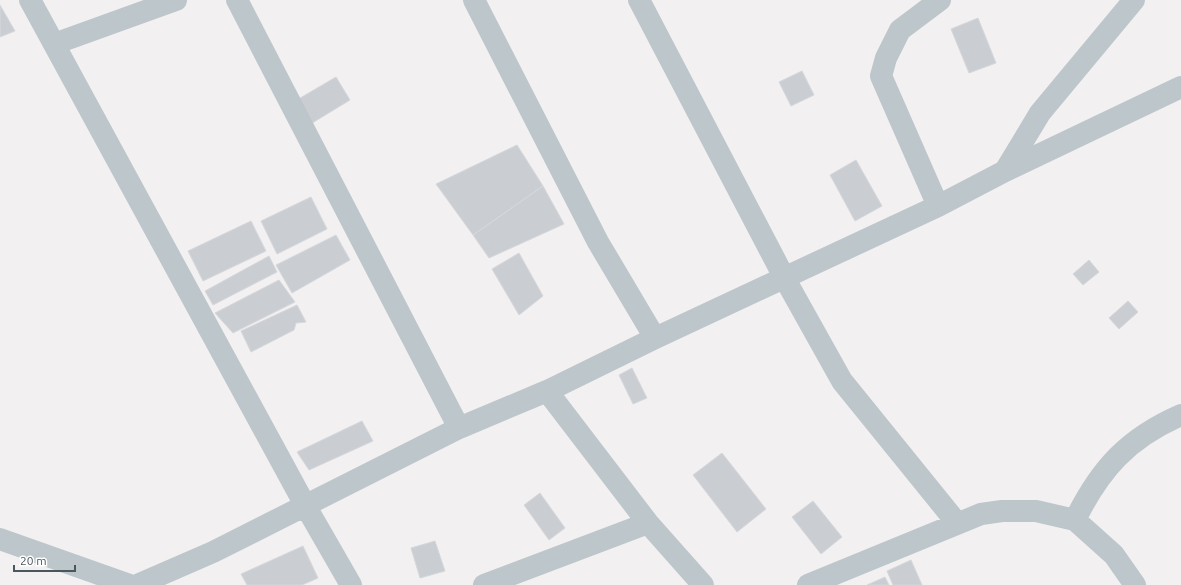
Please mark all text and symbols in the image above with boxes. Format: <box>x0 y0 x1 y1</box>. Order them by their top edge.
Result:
scale bar <box>14 547 75 573</box>
text: 20 m <box>20 554 47 567</box>

